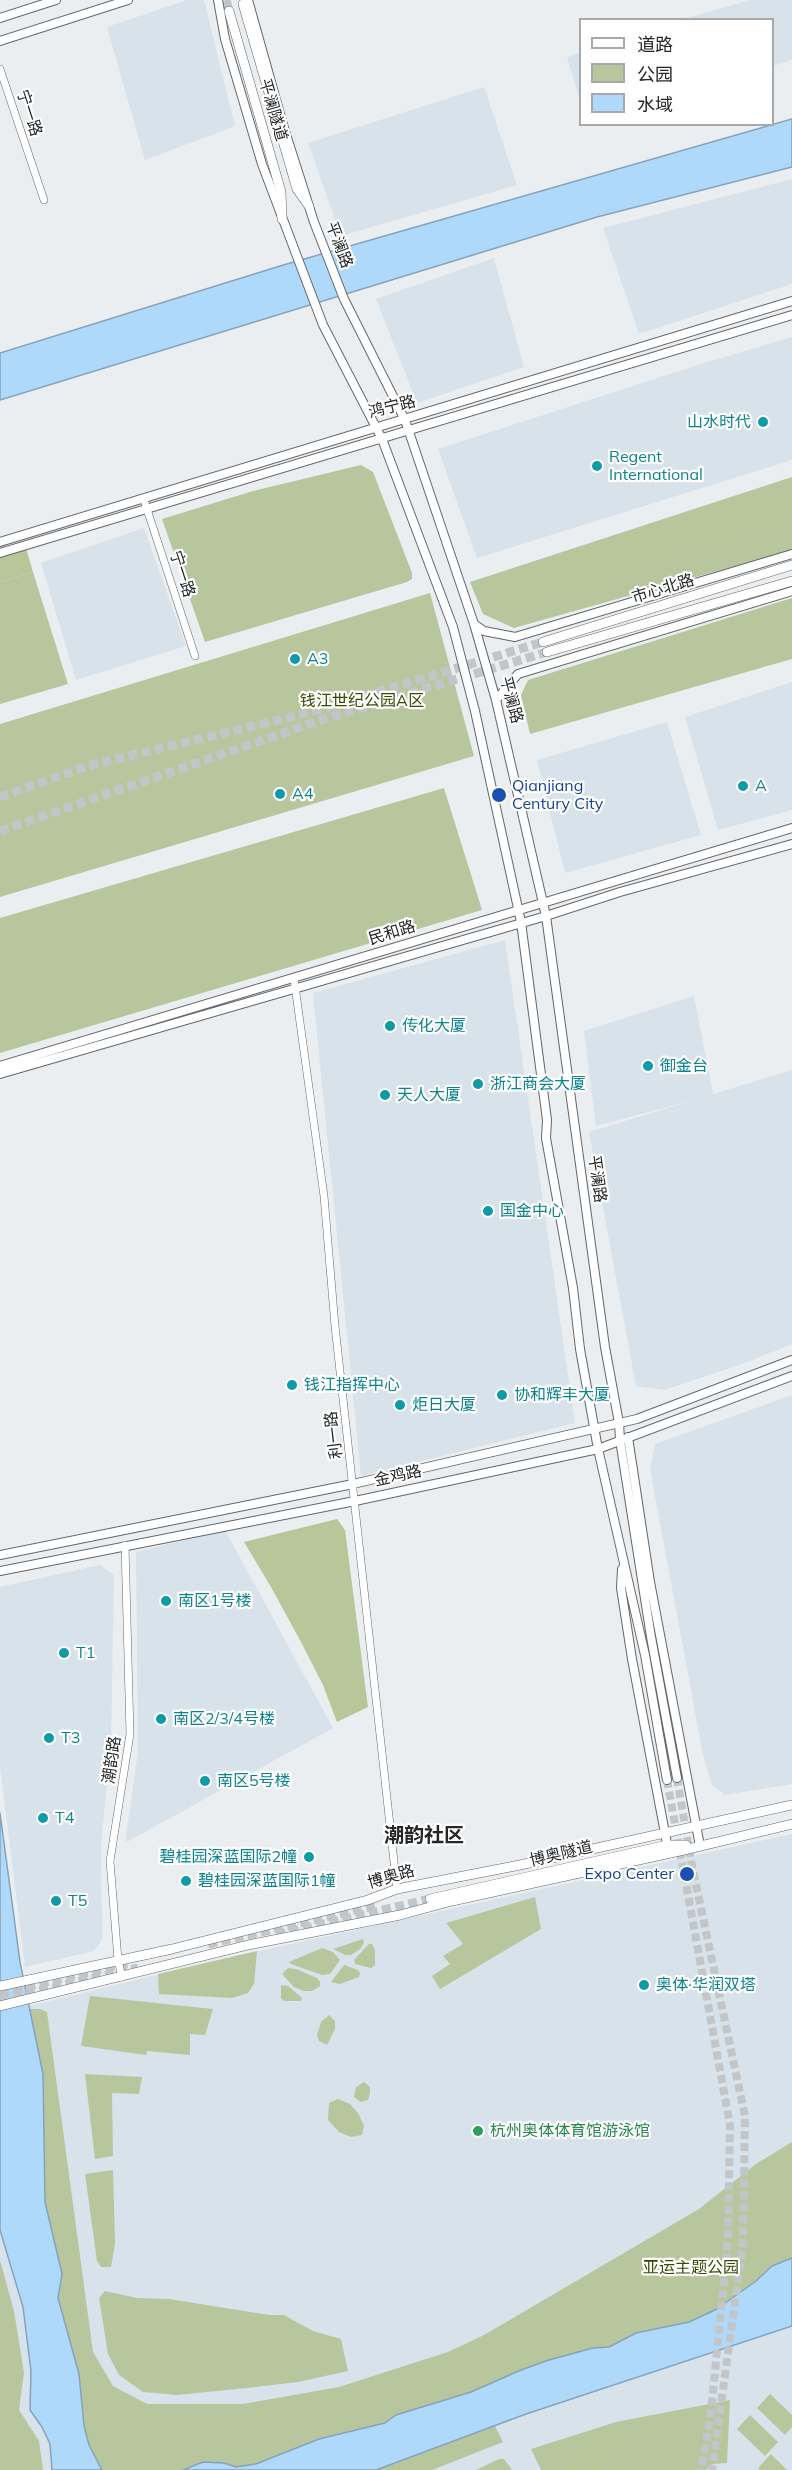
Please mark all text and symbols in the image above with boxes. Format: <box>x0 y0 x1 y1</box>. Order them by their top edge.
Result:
legend <box>579 18 774 126</box>
text: 道路 <box>637 33 673 56</box>
text: 公园 <box>637 63 673 86</box>
street label: 平澜隧道 <box>255 77 291 143</box>
street label: 宁一路 <box>12 87 46 139</box>
text: 水域 <box>637 93 673 116</box>
street label: 平澜路 <box>321 219 357 271</box>
street label: 鸿宁路 <box>366 392 418 422</box>
place label: 山水时代 <box>687 412 751 432</box>
marker: 山水时代 <box>756 415 770 429</box>
place label: Regent International <box>609 447 703 485</box>
marker: Regent International <box>590 459 604 473</box>
street label: 宁一路 <box>165 548 199 600</box>
street label: 市心北路 <box>630 570 696 608</box>
place label: A3 <box>307 649 328 669</box>
marker: A3 <box>288 652 302 666</box>
street label: 平澜路 <box>496 674 526 726</box>
park label: 钱江世纪公园A区 <box>300 691 424 711</box>
place label: Qianjiang Century City <box>512 776 603 814</box>
place label: A <box>755 776 767 796</box>
marker: A <box>736 779 750 793</box>
place label: A4 <box>292 784 313 804</box>
marker: Qianjiang Century City <box>490 786 508 804</box>
marker: A4 <box>273 787 287 801</box>
street label: 民和路 <box>366 917 418 949</box>
place label: 传化大厦 <box>402 1016 466 1036</box>
marker: 传化大厦 <box>383 1019 397 1033</box>
place label: 御金台 <box>660 1056 708 1076</box>
marker: 御金台 <box>641 1059 655 1073</box>
place label: 浙江商会大厦 <box>490 1074 586 1094</box>
marker: 浙江商会大厦 <box>471 1077 485 1091</box>
place label: 天人大厦 <box>397 1085 461 1105</box>
marker: 天人大厦 <box>378 1088 392 1102</box>
street label: 平澜路 <box>584 1154 610 1204</box>
place label: 国金中心 <box>500 1201 564 1221</box>
marker: 国金中心 <box>481 1204 495 1218</box>
place label: 钱江指挥中心 <box>304 1375 400 1395</box>
marker: 钱江指挥中心 <box>285 1378 299 1392</box>
place label: 协和辉丰大厦 <box>514 1385 610 1405</box>
marker: 协和辉丰大厦 <box>495 1388 509 1402</box>
place label: 炬日大厦 <box>412 1395 476 1415</box>
marker: 炬日大厦 <box>393 1398 407 1412</box>
street label: 利一路 <box>322 1410 346 1460</box>
street label: 金鸡路 <box>373 1462 423 1490</box>
place label: 南区1号楼 <box>178 1591 252 1611</box>
marker: 南区1号楼 <box>159 1594 173 1608</box>
place label: T1 <box>76 1643 95 1663</box>
marker: T1 <box>57 1646 71 1660</box>
place label: 南区2/3/4号楼 <box>173 1709 275 1729</box>
marker: 南区2/3/4号楼 <box>154 1712 168 1726</box>
place label: T3 <box>61 1728 80 1748</box>
marker: T3 <box>42 1731 56 1745</box>
street label: 潮韵路 <box>99 1735 125 1785</box>
place label: 南区5号楼 <box>217 1771 291 1791</box>
marker: 南区5号楼 <box>198 1774 212 1788</box>
place label: T4 <box>55 1808 74 1828</box>
marker: T4 <box>36 1811 50 1825</box>
district label: 潮韵社区 <box>384 1824 464 1848</box>
street label: 博奥隧道 <box>528 1837 594 1871</box>
place label: 碧桂园深蓝国际2幢 <box>159 1847 297 1867</box>
marker: 碧桂园深蓝国际2幢 <box>302 1850 316 1864</box>
street label: 博奥路 <box>365 1861 417 1893</box>
place label: Expo Center <box>585 1864 674 1884</box>
marker: Expo Center <box>678 1865 696 1883</box>
place label: 碧桂园深蓝国际1幢 <box>198 1871 336 1891</box>
marker: 碧桂园深蓝国际1幢 <box>179 1874 193 1888</box>
place label: T5 <box>68 1891 87 1911</box>
marker: T5 <box>49 1894 63 1908</box>
place label: 奥体·华润双塔 <box>656 1975 756 1995</box>
marker: 奥体·华润双塔 <box>637 1978 651 1992</box>
place label: 杭州奥体体育馆游泳馆 <box>490 2121 650 2141</box>
marker: 杭州奥体体育馆游泳馆 <box>471 2124 485 2138</box>
park label: 亚运主题公园 <box>643 2258 739 2278</box>

